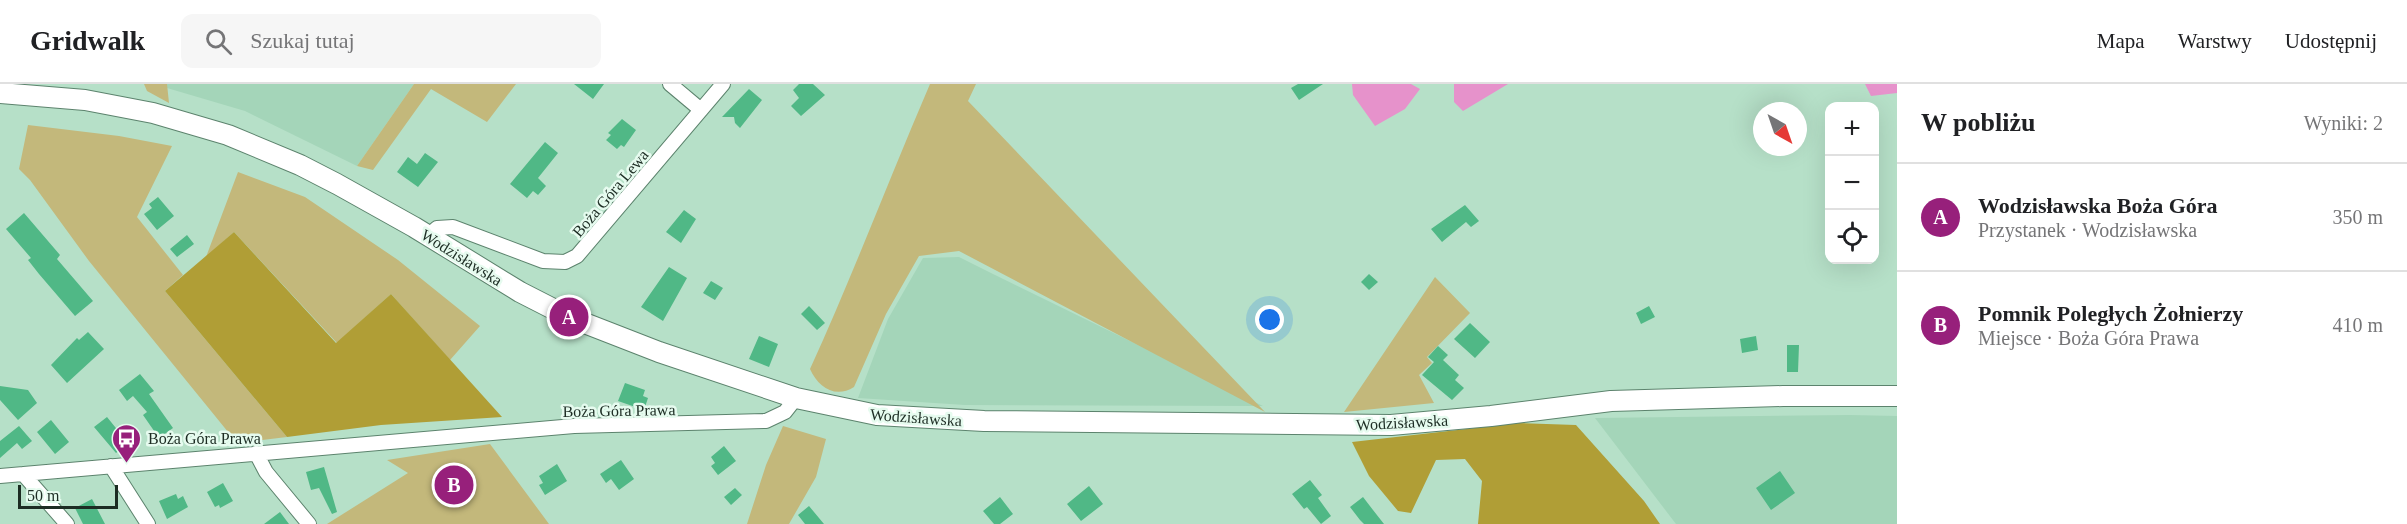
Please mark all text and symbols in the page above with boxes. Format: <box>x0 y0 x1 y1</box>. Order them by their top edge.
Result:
search box <box>181 14 601 68</box>
text: Gridwalk <box>30 25 145 56</box>
icon: search <box>202 25 235 58</box>
text: Szukaj tutaj <box>250 28 355 53</box>
text: Mapa <box>2097 29 2145 53</box>
text: Warstwy <box>2178 29 2252 53</box>
text: Udostępnij <box>2285 29 2377 53</box>
north arrow <box>1753 102 1807 156</box>
map controls <box>1825 102 1879 264</box>
button: + <box>1825 102 1879 156</box>
text: W pobliżu <box>1921 108 2035 137</box>
text: Wyniki: 2 <box>2304 112 2383 134</box>
street label: Boża Góra Lewa <box>569 146 652 240</box>
button: − <box>1825 156 1879 210</box>
text: Wodzisławska Boża Góra <box>1978 193 2218 218</box>
text: A <box>1933 206 1948 228</box>
text: 350 m <box>2332 206 2383 228</box>
button: locate <box>1825 210 1879 264</box>
text: Przystanek · Wodzisławska <box>1978 219 2197 241</box>
street label: Wodzisławska <box>418 226 505 289</box>
pin: A <box>550 294 588 340</box>
text: Pomnik Poległych Żołnierzy <box>1978 301 2243 326</box>
your location <box>1255 305 1284 334</box>
text: B <box>1934 314 1947 336</box>
text: 410 m <box>2332 314 2383 336</box>
text: Miejsce · Boża Góra Prawa <box>1978 327 2199 349</box>
street label: Boża Góra Prawa <box>562 401 676 420</box>
street label: Wodzisławska <box>869 406 962 429</box>
street label: Wodzisławska <box>1356 412 1448 433</box>
bus stop icon: Boża Góra Prawa <box>111 422 143 464</box>
place label: Boża Góra Prawa <box>148 430 261 447</box>
pin: B <box>434 462 474 508</box>
scale bar <box>18 482 118 510</box>
text: 50 m <box>27 487 59 504</box>

